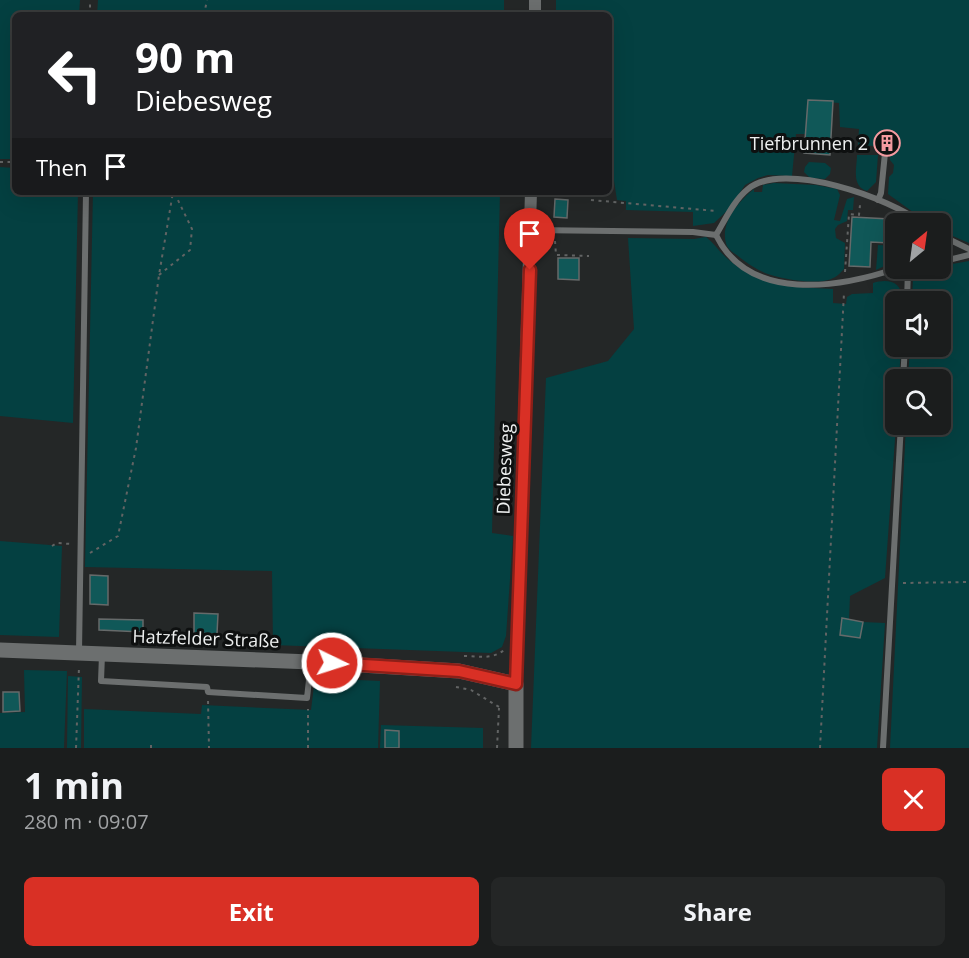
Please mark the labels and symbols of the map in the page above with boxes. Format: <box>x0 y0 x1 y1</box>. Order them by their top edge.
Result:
building icon: Tiefbrunnen 2 <box>872 128 902 158</box>
place label: Tiefbrunnen 2 <box>750 131 868 155</box>
pin <box>504 208 555 270</box>
north arrow <box>885 213 951 279</box>
street label: Diebesweg <box>490 423 518 515</box>
street label: Hatzfelder Straße <box>132 623 280 653</box>
position arrow <box>300 631 364 695</box>

